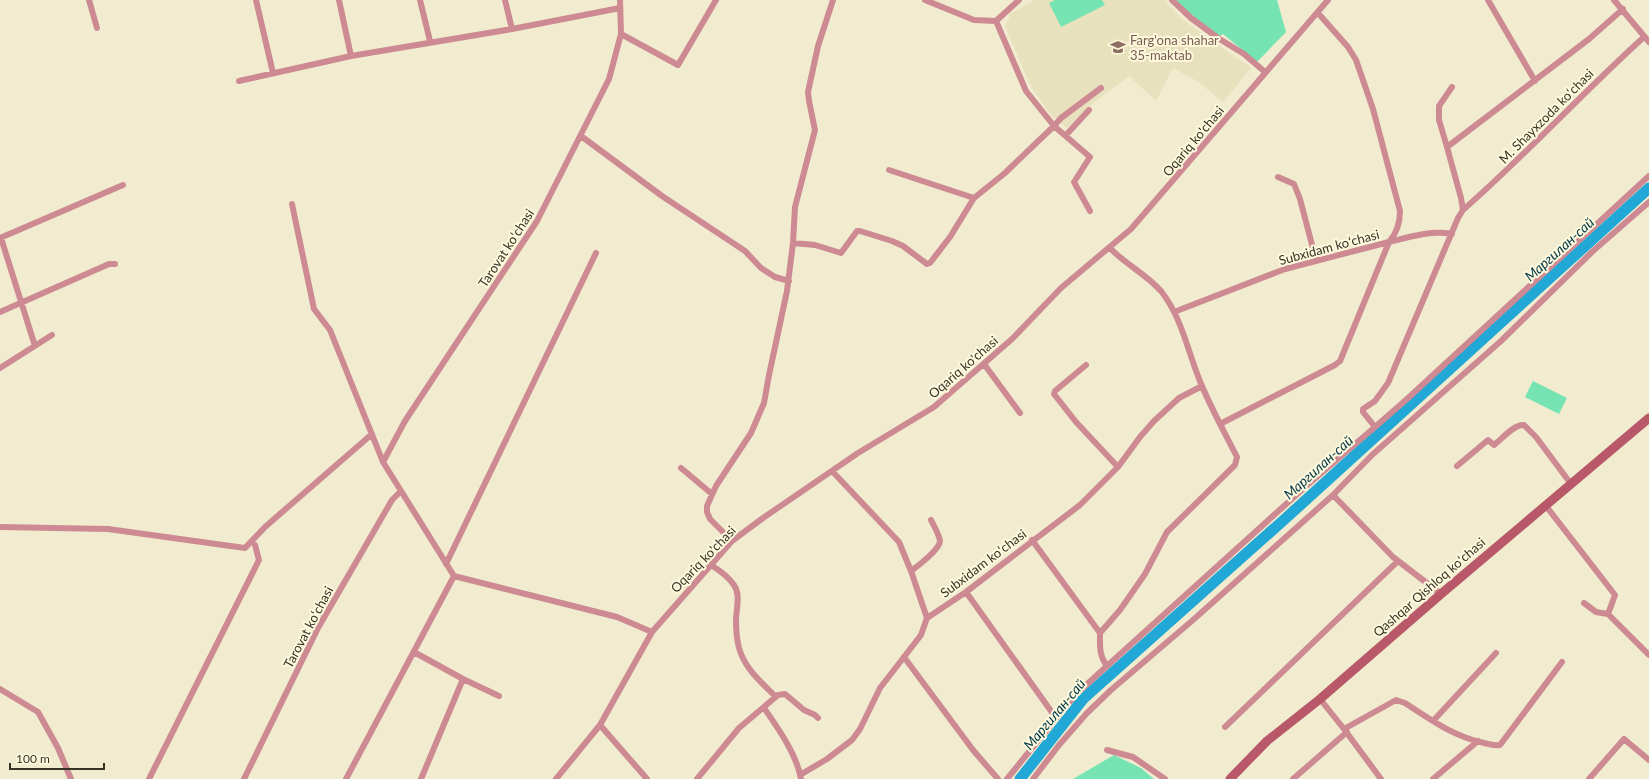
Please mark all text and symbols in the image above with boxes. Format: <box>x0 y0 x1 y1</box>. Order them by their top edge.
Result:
place label: Farg'ona shahar 35-maktab <box>1130 32 1219 63</box>
school or university icon: Farg'ona shahar 35-maktab <box>1109 38 1127 56</box>
street label: M. Shayxzoda koʻchasi <box>1495 65 1597 167</box>
street label: Oqariq ko'chasi <box>1159 103 1227 179</box>
street label: Tarovat koʻchasi <box>475 206 537 290</box>
water label: Маргилан-сай <box>1521 213 1597 285</box>
street label: Subxidam koʻchasi <box>1277 226 1381 268</box>
street label: Oqariq ko'chasi <box>925 332 1001 402</box>
water label: Маргилан-сай <box>1280 431 1356 503</box>
street label: Oqariq ko'chasi <box>667 522 739 596</box>
street label: Subxidam koʻchasi <box>937 525 1029 601</box>
street label: Qashqar Qishloq koʻchasi <box>1370 534 1488 640</box>
street label: Tarovat koʻchasi <box>280 583 336 671</box>
water label: Маргилан-сай <box>1019 675 1089 753</box>
scale bar <box>10 745 104 771</box>
text: 100 m <box>16 751 50 766</box>

